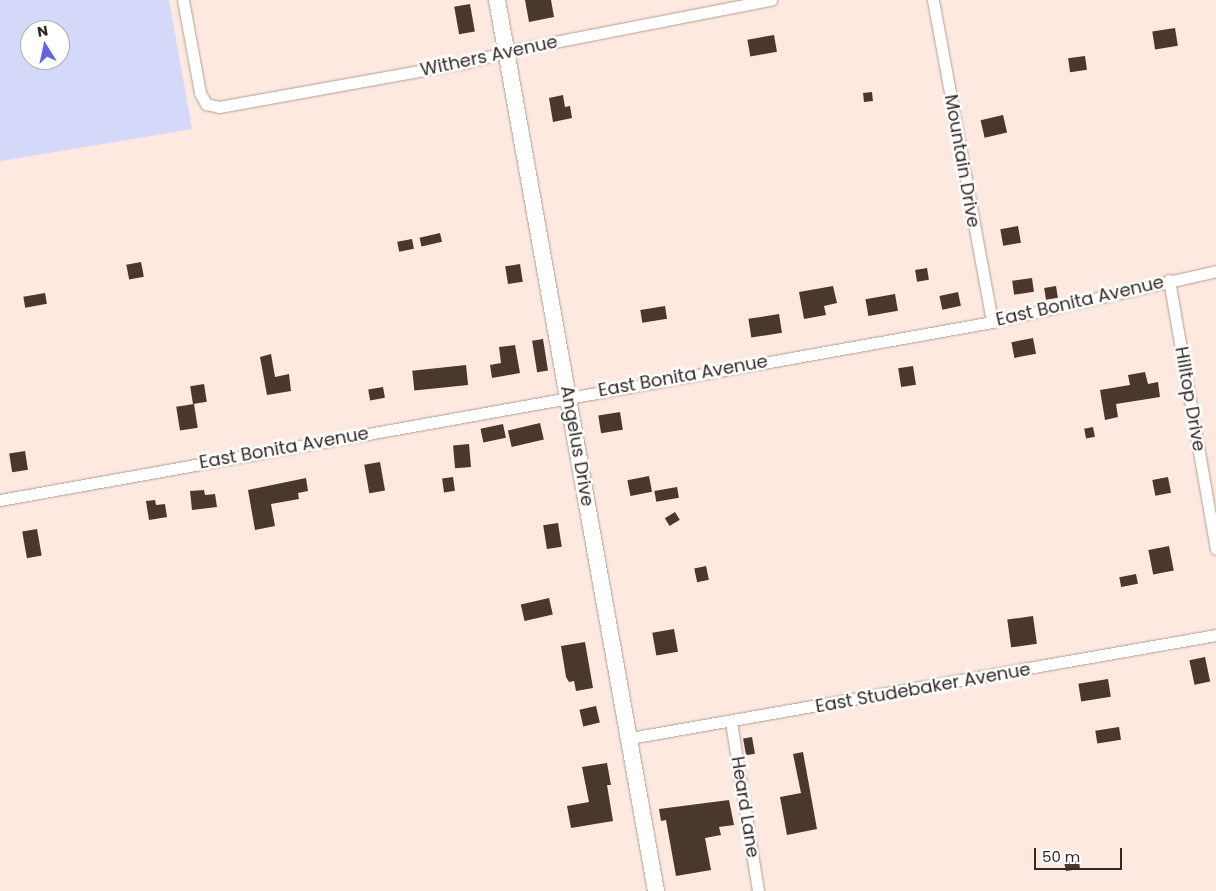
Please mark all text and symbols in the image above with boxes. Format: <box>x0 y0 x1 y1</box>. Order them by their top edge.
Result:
north arrow <box>20 20 70 70</box>
text: N <box>36 20 49 42</box>
street label: Withers Avenue <box>418 31 560 81</box>
street label: Mountain Drive <box>940 93 984 229</box>
street label: East Bonita Avenue <box>994 271 1166 331</box>
street label: Hilltop Drive <box>1170 345 1210 453</box>
street label: East Bonita Avenue <box>597 350 769 402</box>
street label: Angelus Drive <box>556 384 598 508</box>
street label: East Bonita Avenue <box>198 422 370 474</box>
street label: East Studebaker Avenue <box>814 658 1032 718</box>
street label: Heard Lane <box>726 755 764 859</box>
scale bar <box>1036 838 1124 870</box>
text: 50 m <box>1042 846 1080 867</box>

